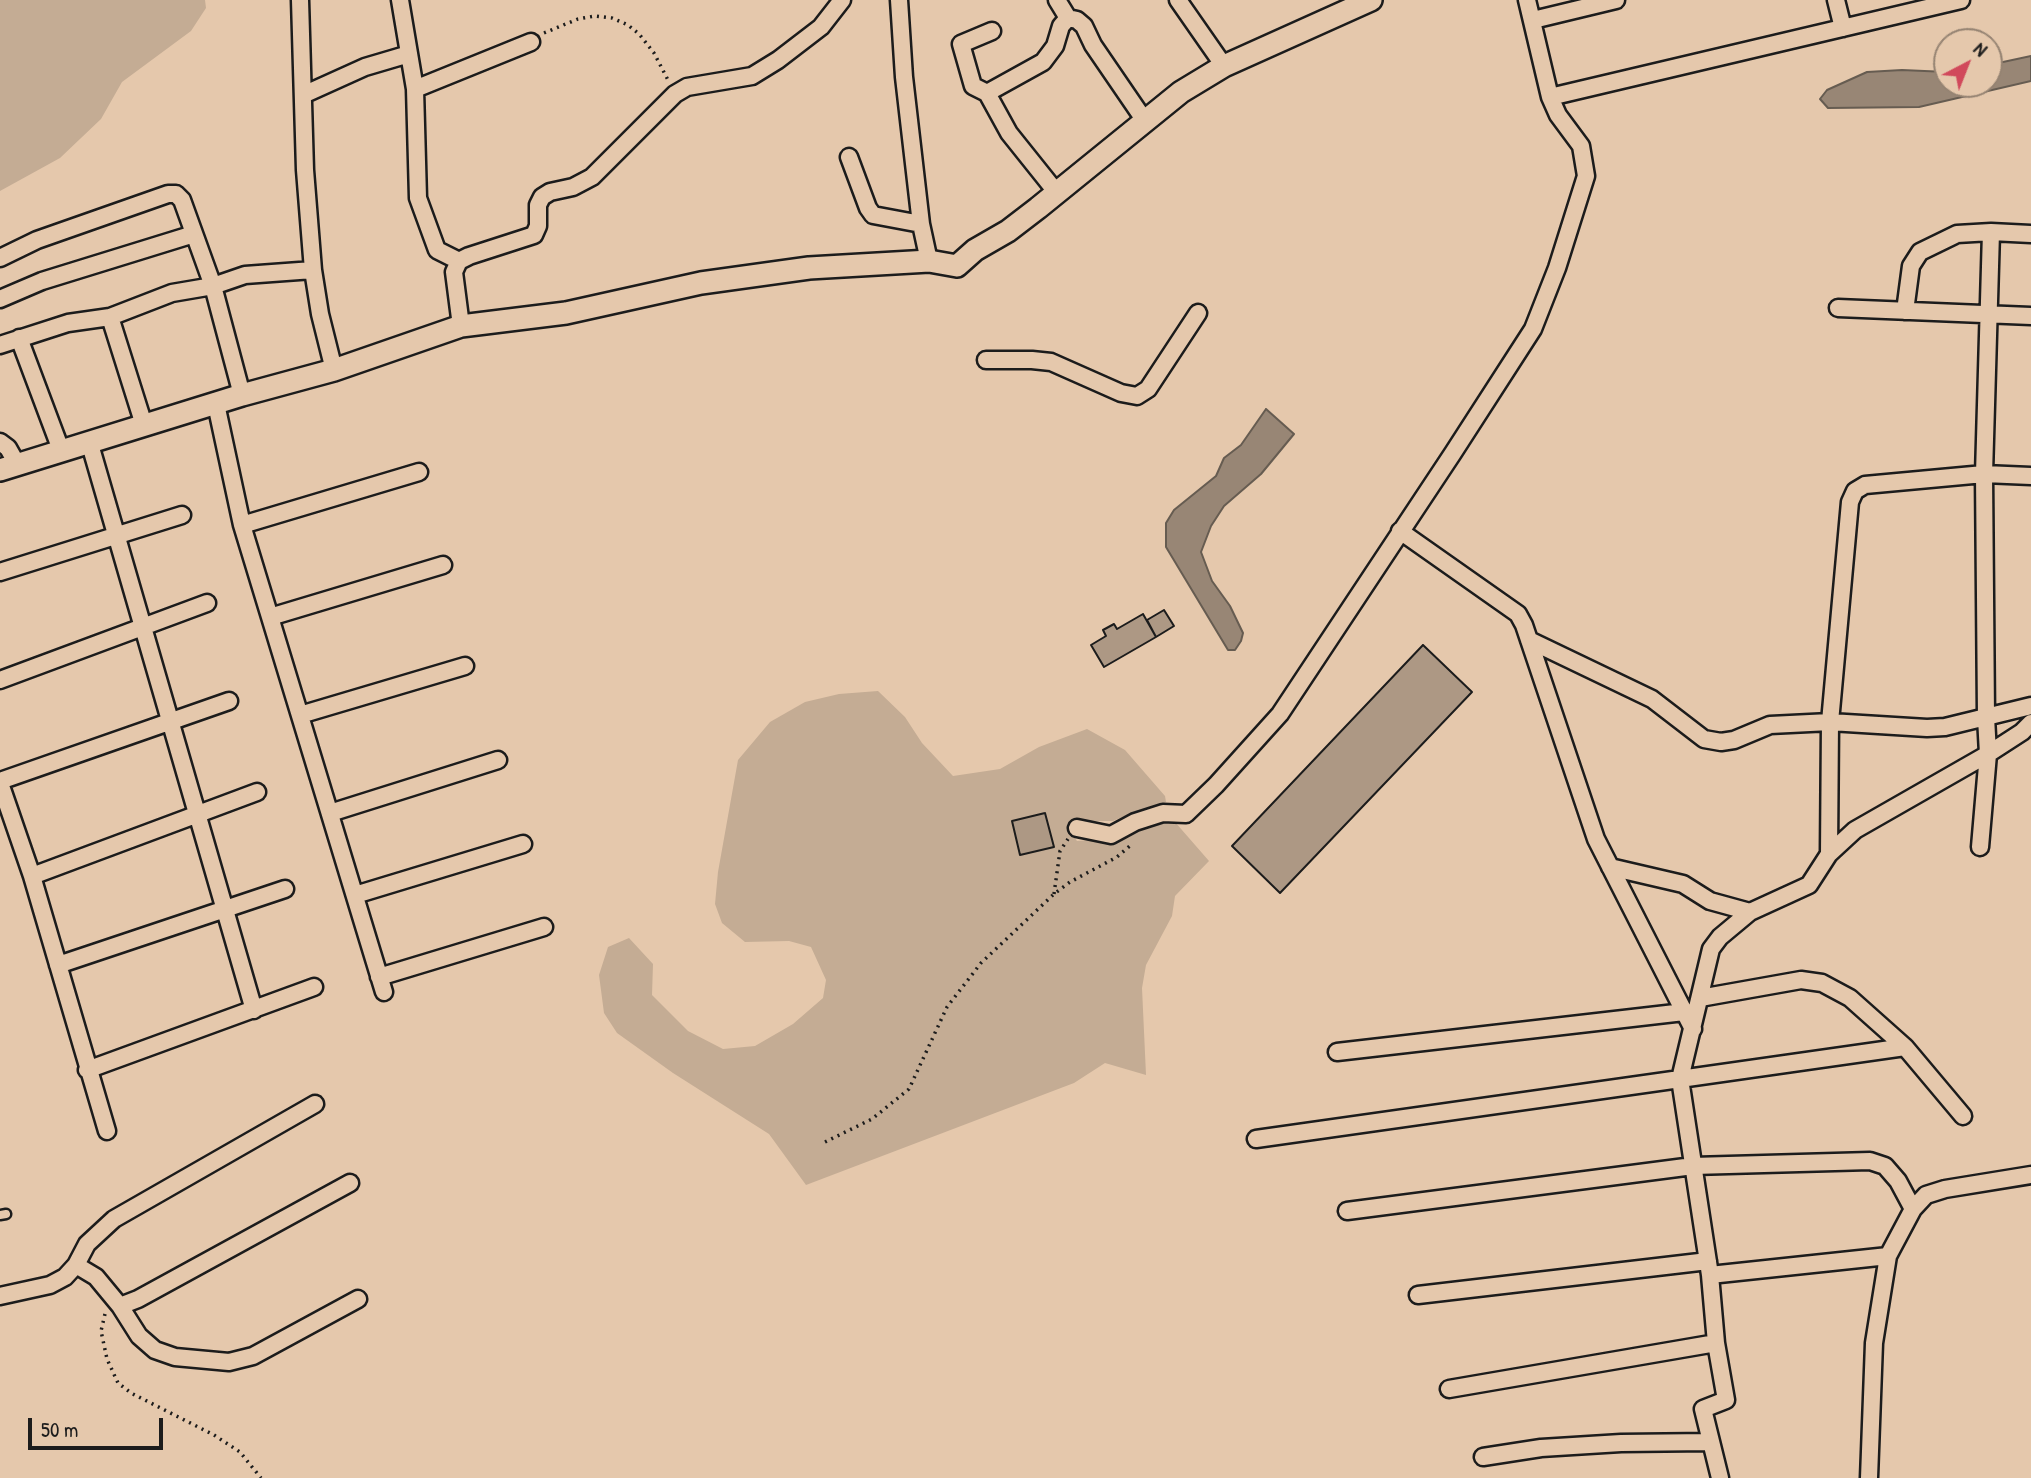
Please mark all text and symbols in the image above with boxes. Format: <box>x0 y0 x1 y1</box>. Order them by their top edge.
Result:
north arrow <box>1933 28 2003 98</box>
text: N <box>1968 36 1993 62</box>
scale bar <box>32 1404 166 1448</box>
text: 50 m <box>41 1415 78 1444</box>

